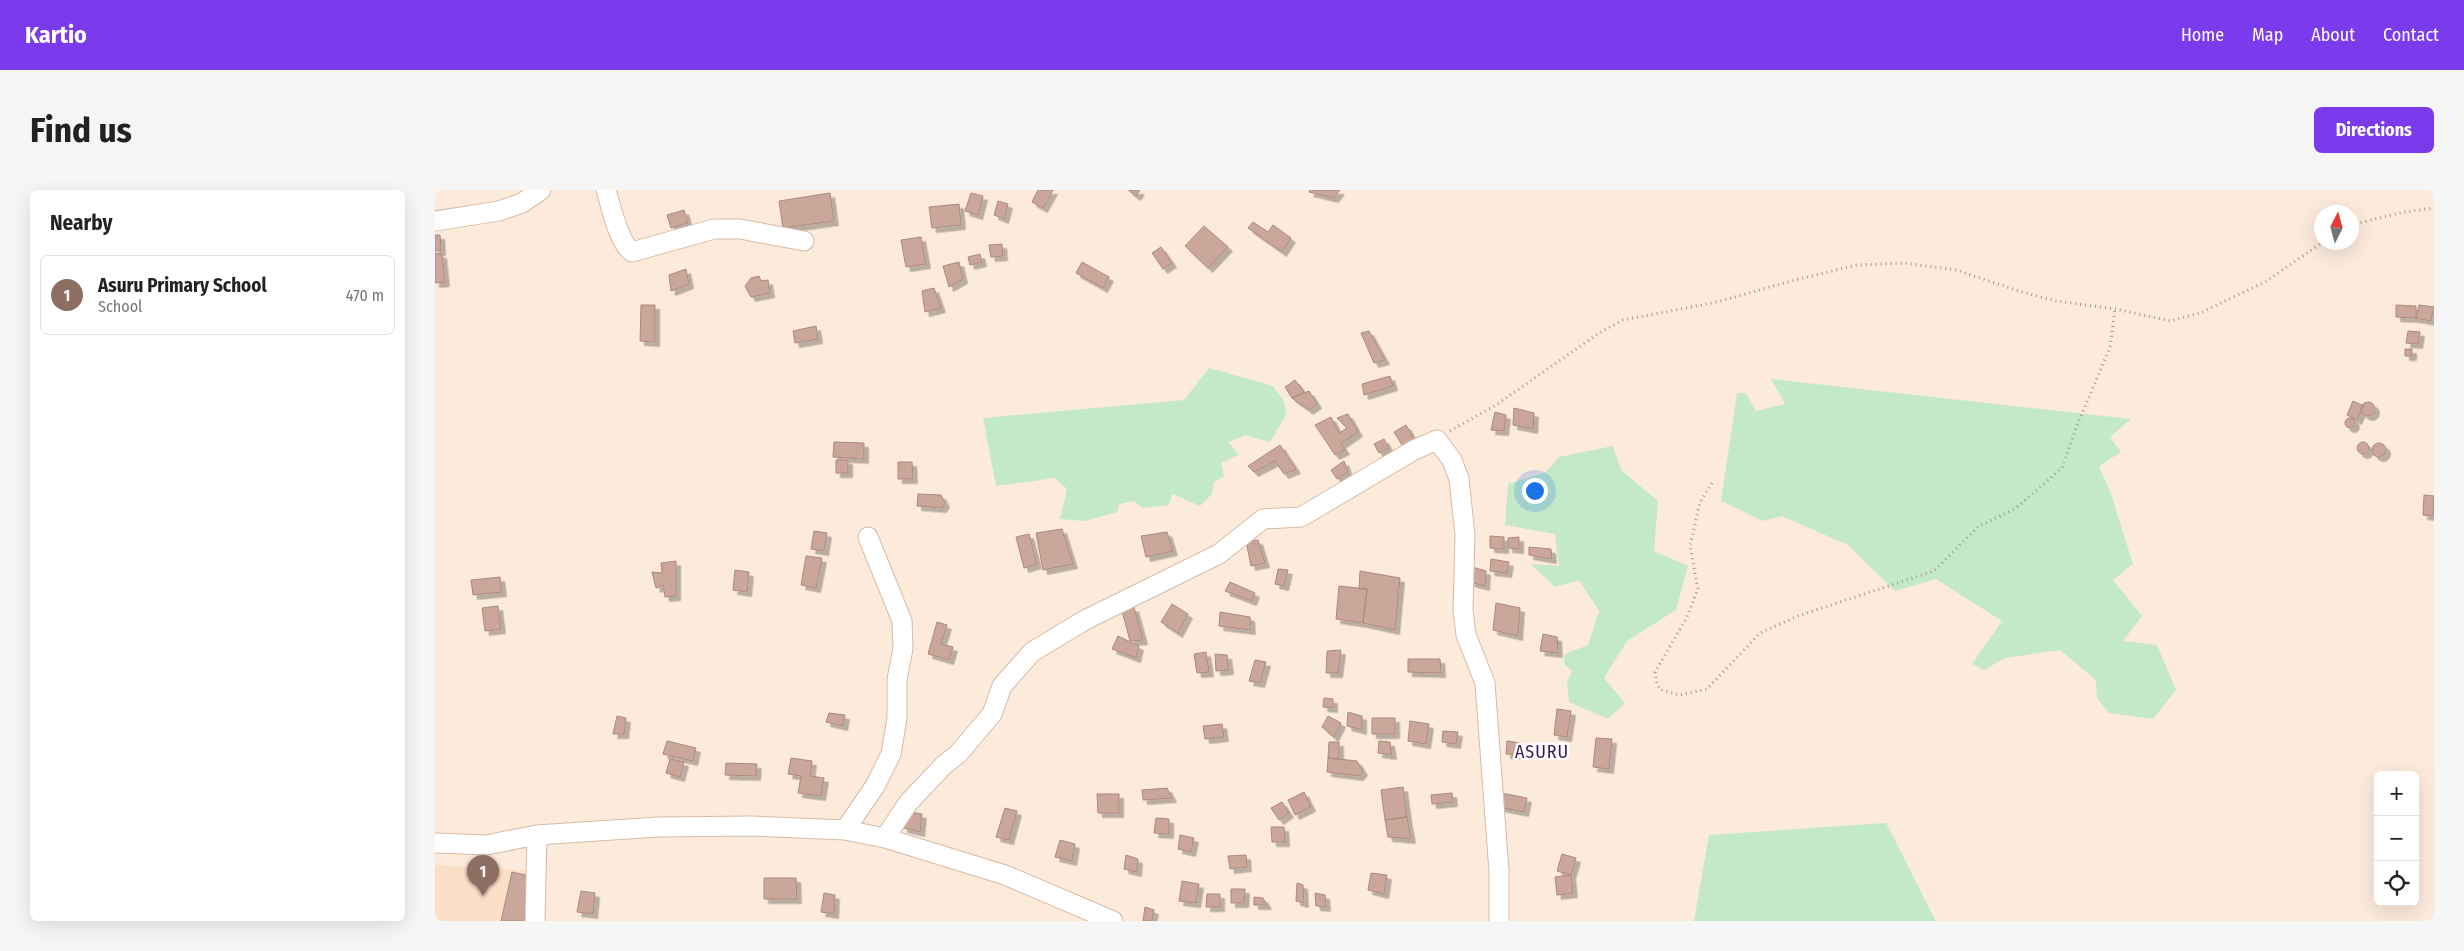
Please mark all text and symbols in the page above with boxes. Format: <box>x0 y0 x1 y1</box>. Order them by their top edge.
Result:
text: Kartio <box>25 21 87 49</box>
text: Home <box>2181 24 2224 46</box>
text: Map <box>2252 24 2283 46</box>
text: About <box>2311 24 2355 46</box>
text: Contact <box>2383 24 2439 46</box>
button: Directions <box>2314 107 2434 153</box>
text: Find us <box>30 109 132 151</box>
north arrow <box>2314 205 2359 250</box>
text: Nearby <box>50 210 112 236</box>
text: Asuru Primary School <box>98 274 267 297</box>
text: 1 <box>64 286 70 305</box>
text: 470 m <box>346 286 384 305</box>
text: School <box>98 297 142 316</box>
your location <box>1522 478 1548 504</box>
district label: ASURU <box>1515 741 1569 763</box>
map controls <box>2374 771 2419 906</box>
button: + <box>2374 771 2419 816</box>
button: − <box>2374 816 2419 861</box>
pin: 1 <box>467 855 499 896</box>
button: locate <box>2374 861 2419 906</box>

